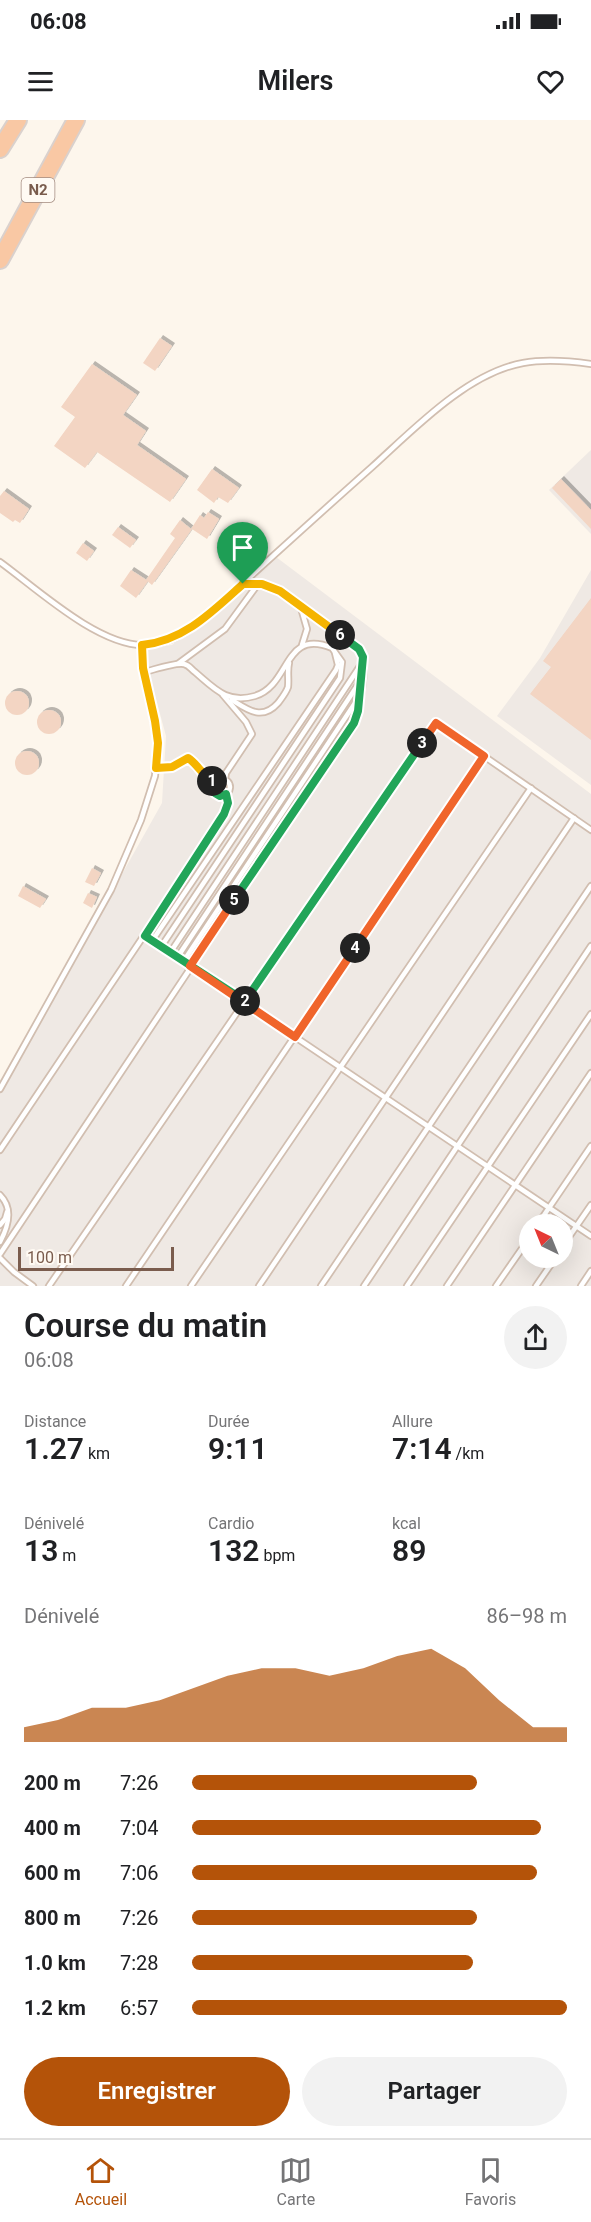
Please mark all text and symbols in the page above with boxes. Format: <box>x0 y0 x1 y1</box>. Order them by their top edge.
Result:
text: 06:08 <box>30 9 87 34</box>
icon: menu <box>24 65 57 98</box>
text: Milers <box>258 65 333 97</box>
icon: heart <box>534 65 567 98</box>
road number: N2 <box>22 178 54 202</box>
pin <box>217 522 268 584</box>
icon: arrive <box>226 531 259 564</box>
pin: 6 <box>325 620 355 650</box>
text: 6 <box>335 625 345 644</box>
pin: 3 <box>407 728 437 758</box>
text: 3 <box>417 733 427 752</box>
pin: 1 <box>197 766 227 796</box>
text: 1 <box>207 771 217 790</box>
pin: 5 <box>219 885 249 915</box>
text: 5 <box>229 890 239 909</box>
pin: 4 <box>340 933 370 963</box>
text: 4 <box>350 938 360 957</box>
pin: 2 <box>230 986 260 1016</box>
text: 2 <box>240 991 250 1010</box>
north arrow <box>519 1214 573 1268</box>
map controls <box>519 1214 573 1268</box>
scale bar <box>18 1244 174 1272</box>
text: 100 m <box>27 1248 72 1267</box>
text: Course du matin <box>24 1306 267 1345</box>
button: share <box>504 1306 567 1369</box>
text: 06:08 <box>24 1348 74 1372</box>
text: Distance <box>24 1412 86 1431</box>
text: Durée <box>208 1412 250 1431</box>
text: Allure <box>392 1412 433 1431</box>
text: 1.27 <box>24 1431 84 1466</box>
text: 9:11 <box>208 1431 268 1466</box>
text: 7:14 <box>392 1431 452 1466</box>
text: km <box>84 1444 110 1463</box>
text: /km <box>452 1444 484 1463</box>
text: Dénivelé <box>24 1514 84 1533</box>
text: Cardio <box>208 1514 254 1533</box>
text: kcal <box>392 1514 421 1533</box>
text: 13 <box>24 1533 58 1568</box>
text: 132 <box>208 1533 259 1568</box>
text: 89 <box>392 1533 426 1568</box>
text: m <box>58 1546 76 1565</box>
text: bpm <box>259 1546 295 1565</box>
text: Dénivelé <box>24 1604 99 1628</box>
text: 86–98 m <box>486 1604 567 1628</box>
text: 200 m <box>24 1771 81 1795</box>
text: 7:26 <box>120 1771 159 1795</box>
text: 400 m <box>24 1816 81 1840</box>
text: 7:04 <box>120 1816 159 1840</box>
text: 600 m <box>24 1861 81 1885</box>
text: 7:06 <box>120 1861 159 1885</box>
text: 800 m <box>24 1906 81 1930</box>
text: 7:26 <box>120 1906 159 1930</box>
text: 1.0 km <box>24 1951 86 1975</box>
text: 7:28 <box>120 1951 159 1975</box>
text: 1.2 km <box>24 1996 86 2020</box>
text: 6:57 <box>120 1996 159 2020</box>
button: Enregistrer <box>24 2057 290 2126</box>
button: Partager <box>302 2057 567 2126</box>
tab: Accueil <box>75 2154 127 2209</box>
tab: Carte <box>277 2154 315 2209</box>
tab: Favoris <box>465 2154 516 2209</box>

